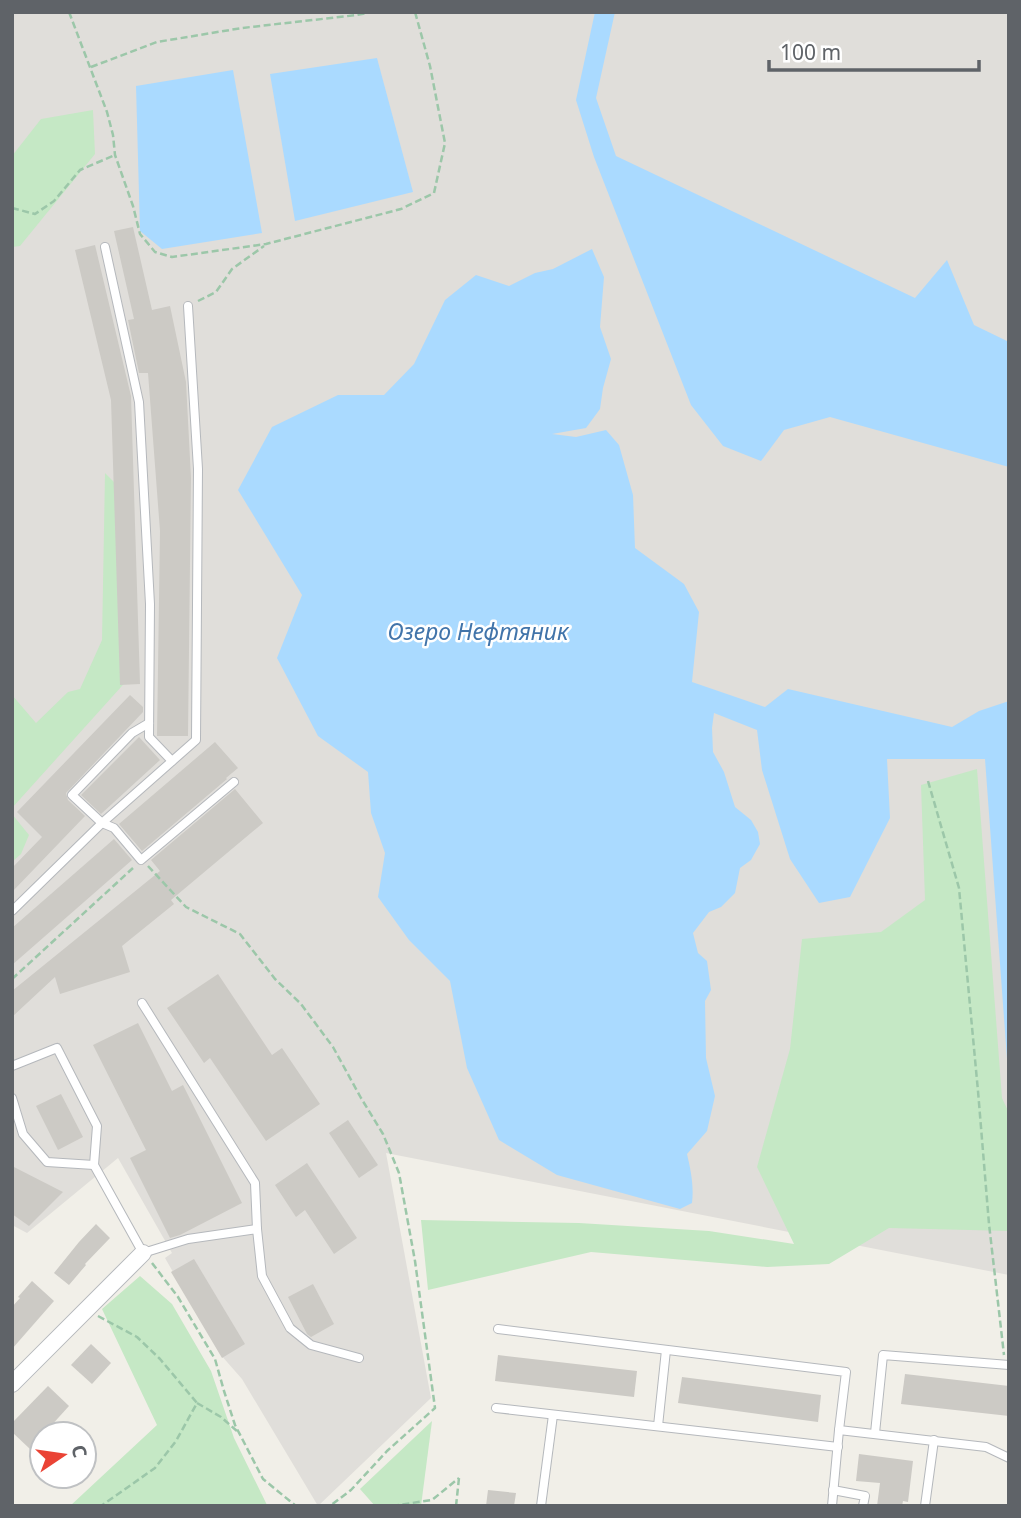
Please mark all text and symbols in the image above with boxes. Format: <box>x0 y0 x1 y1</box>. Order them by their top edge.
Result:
scale bar <box>769 28 979 72</box>
text: 100 m <box>780 38 841 66</box>
water label: Озеро Нефтяник <box>387 615 570 647</box>
north arrow <box>28 1420 98 1490</box>
text: С <box>66 1442 94 1460</box>

